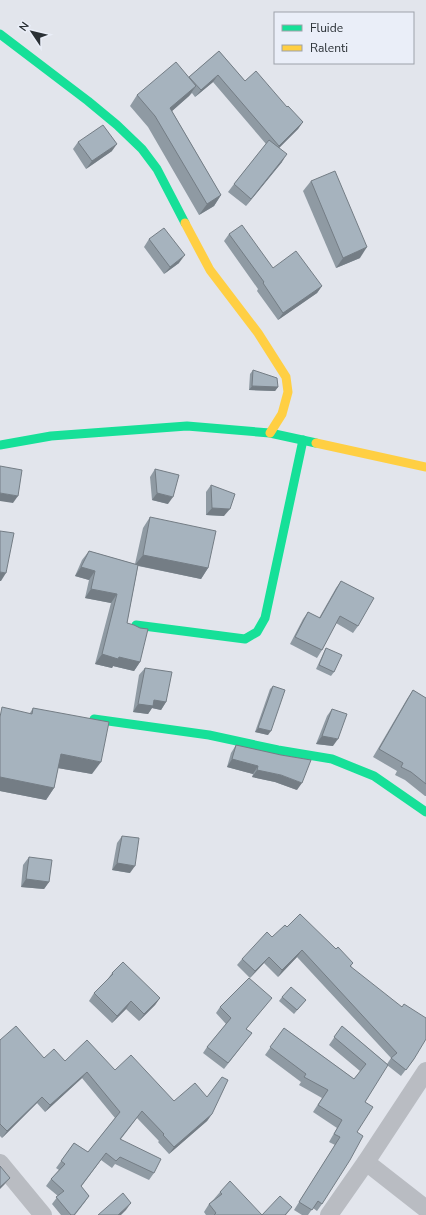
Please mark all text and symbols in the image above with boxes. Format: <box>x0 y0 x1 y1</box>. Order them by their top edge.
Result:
north arrow <box>12 12 52 52</box>
legend <box>274 12 414 64</box>
text: N <box>16 19 33 34</box>
text: Fluide <box>310 20 343 36</box>
text: Ralenti <box>310 40 348 56</box>

